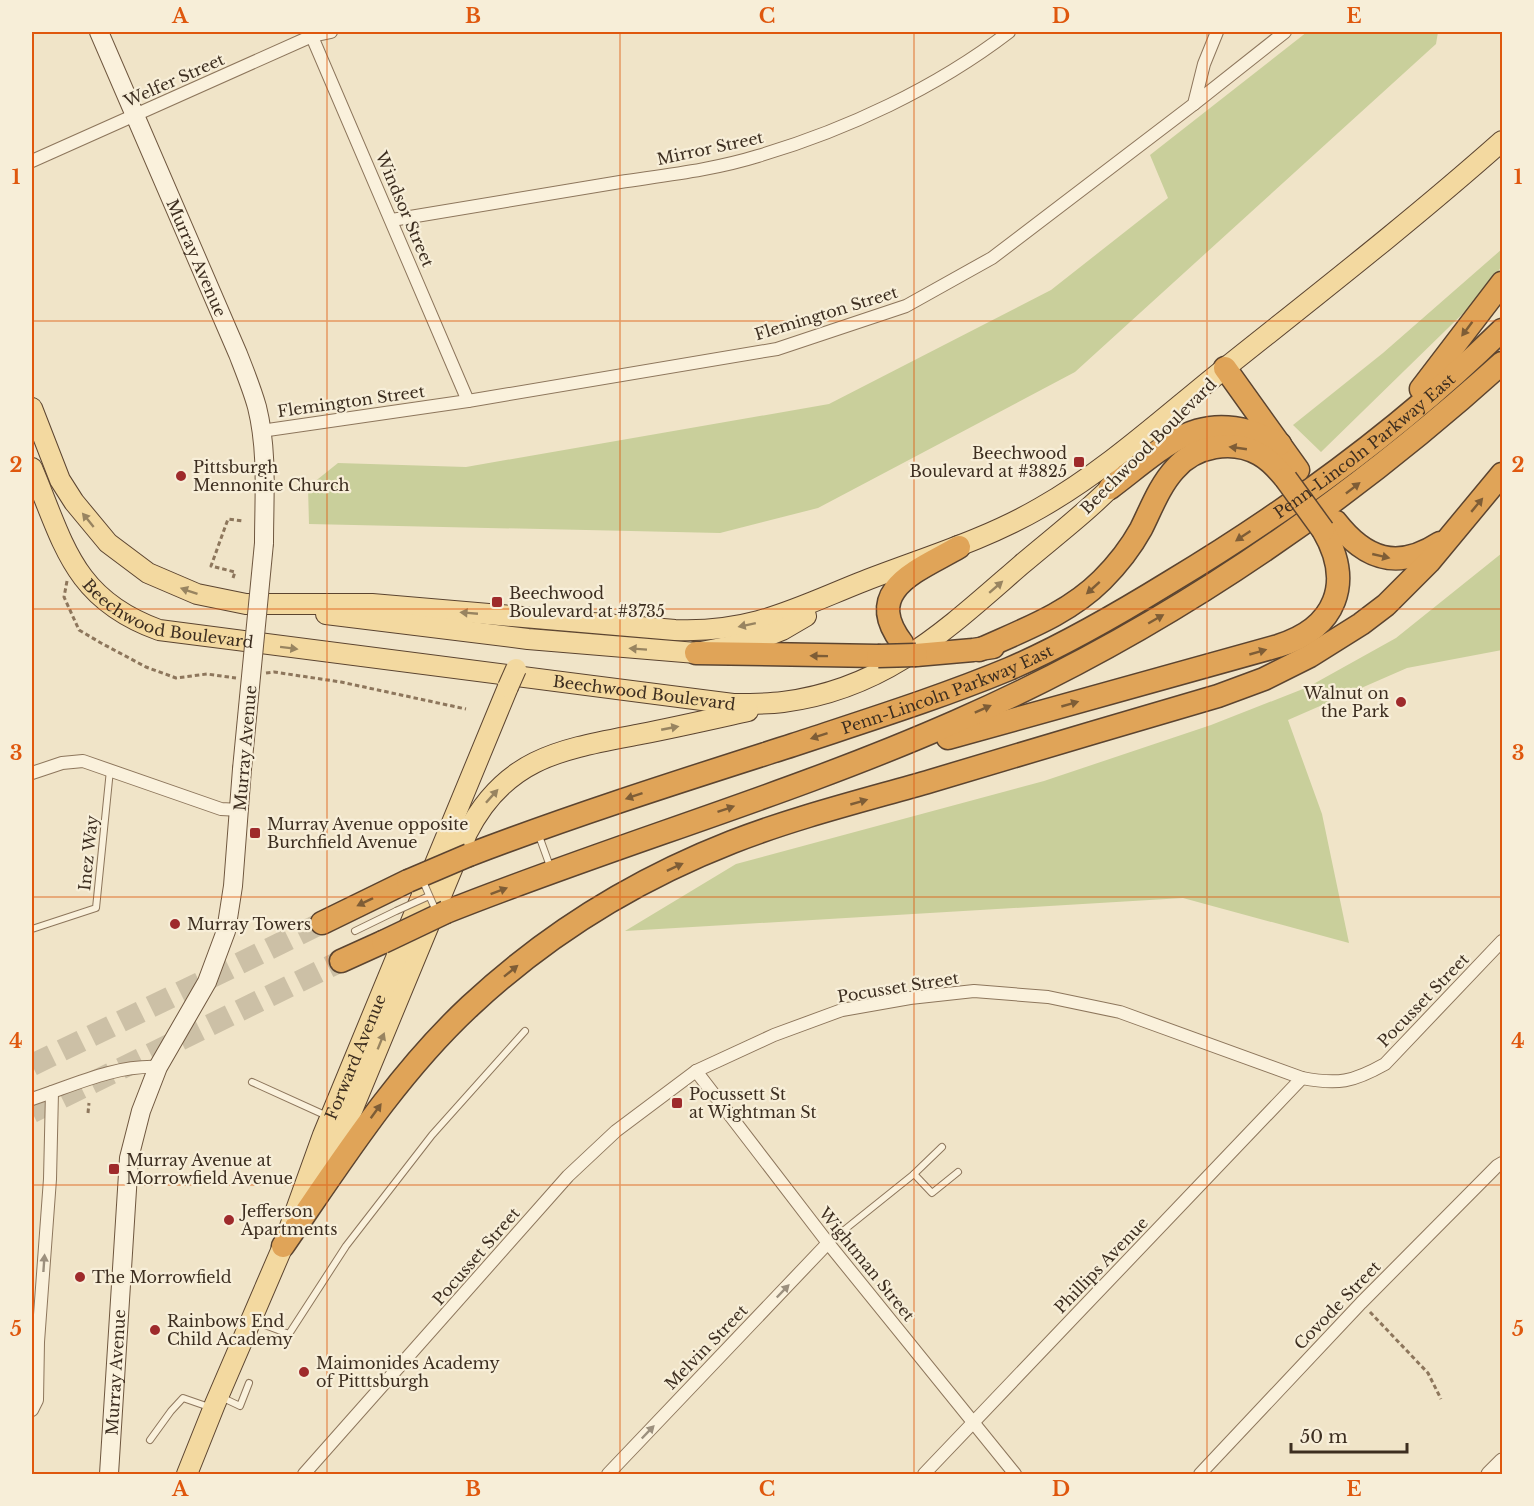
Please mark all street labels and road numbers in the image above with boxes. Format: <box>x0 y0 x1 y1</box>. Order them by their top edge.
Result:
street label: Welfer Street <box>120 49 227 111</box>
street label: Mirror Street <box>655 127 765 169</box>
street label: Windsor Street <box>371 147 438 270</box>
street label: Murray Avenue <box>162 196 231 320</box>
street label: Flemington Street <box>752 282 900 344</box>
street label: Penn-Lincoln Parkway East <box>1270 369 1459 523</box>
street label: Beechwood Boulevard <box>1076 374 1220 518</box>
street label: Flemington Street <box>276 381 426 421</box>
street label: Beechwood Boulevard <box>79 575 255 652</box>
street label: Penn-Lincoln Parkway East <box>839 640 1056 738</box>
street label: Beechwood Boulevard <box>552 671 737 714</box>
street label: Murray Avenue <box>230 684 260 812</box>
street label: Inez Way <box>74 813 102 892</box>
street label: Pocusset Street <box>1373 949 1473 1051</box>
street label: Pocusset Street <box>836 968 960 1006</box>
street label: Forward Avenue <box>321 991 390 1122</box>
street label: Wightman Street <box>814 1202 919 1325</box>
street label: Pocusset Street <box>428 1203 524 1309</box>
street label: Phillips Avenue <box>1050 1213 1152 1317</box>
street label: Covode Street <box>1290 1256 1384 1354</box>
street label: Melvin Street <box>661 1300 751 1394</box>
street label: Murray Avenue <box>101 1309 129 1436</box>

